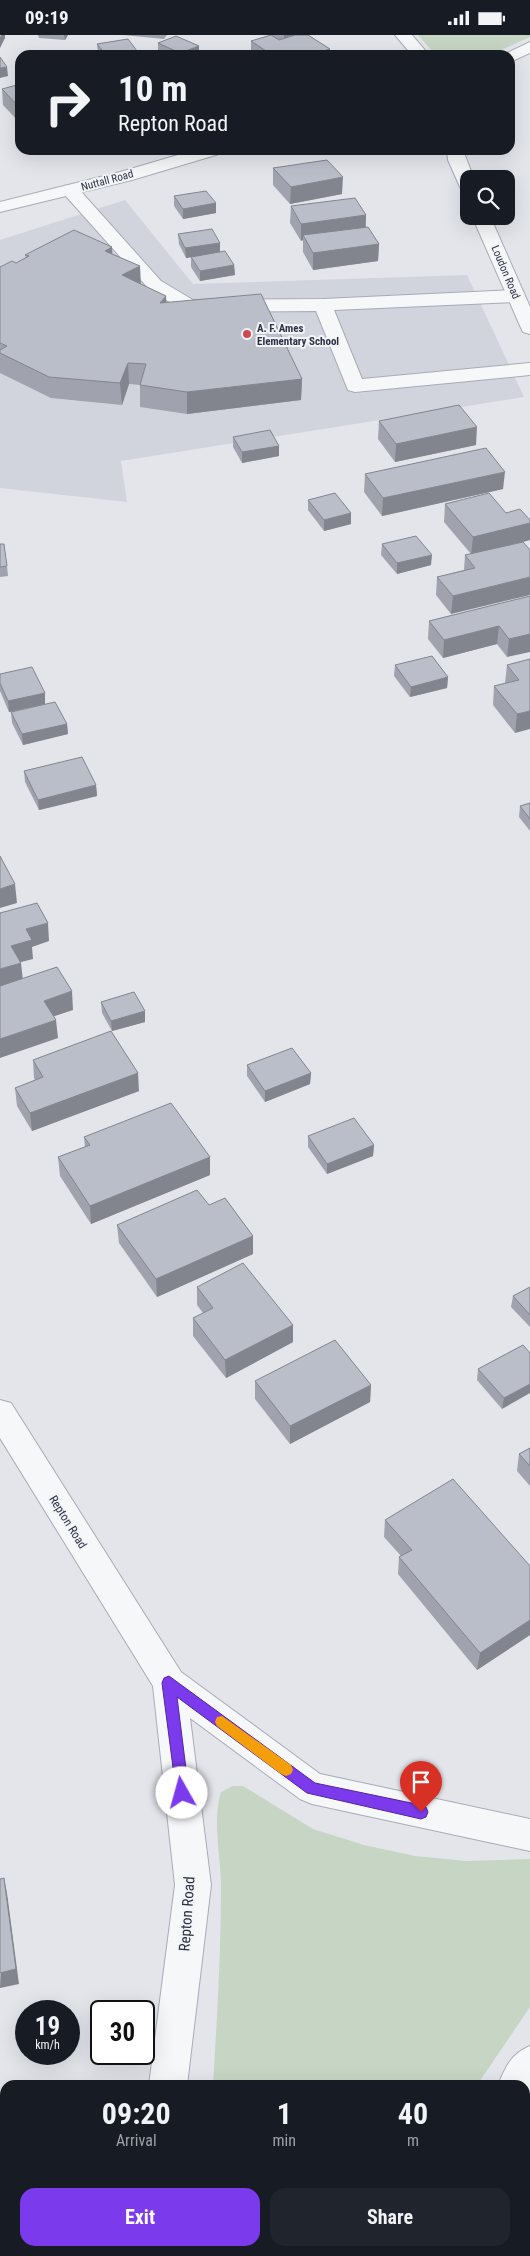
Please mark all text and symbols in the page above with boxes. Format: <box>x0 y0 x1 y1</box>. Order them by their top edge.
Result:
text: 09:19 <box>25 6 69 29</box>
text: 10 m <box>118 69 187 110</box>
icon: right <box>35 70 100 135</box>
text: Repton Road <box>118 111 228 136</box>
street label: Nuttall Road <box>80 167 135 194</box>
map controls <box>460 170 515 225</box>
button: search <box>460 170 515 225</box>
street label: Loudon Road <box>488 243 523 301</box>
place label: A. F. Ames Elementary School <box>257 322 339 348</box>
marker: A. F. Ames Elementary School <box>241 328 253 340</box>
street label: Repton Road <box>46 1493 90 1551</box>
pin <box>400 1761 442 1812</box>
position arrow <box>155 1766 207 1818</box>
icon: arrive <box>407 1768 435 1796</box>
street label: Repton Road <box>175 1876 199 1952</box>
speed limit sign: 30 <box>90 2000 155 2065</box>
text: 19 <box>35 2012 60 2041</box>
text: km/h <box>35 2038 60 2052</box>
text: 09:20 <box>102 2096 171 2131</box>
text: 1 <box>277 2096 292 2131</box>
text: 40 <box>398 2096 428 2131</box>
text: Arrival <box>116 2131 157 2150</box>
text: min <box>273 2131 296 2150</box>
text: m <box>407 2131 419 2150</box>
button: Exit <box>20 2188 260 2246</box>
button: Share <box>270 2188 510 2246</box>

